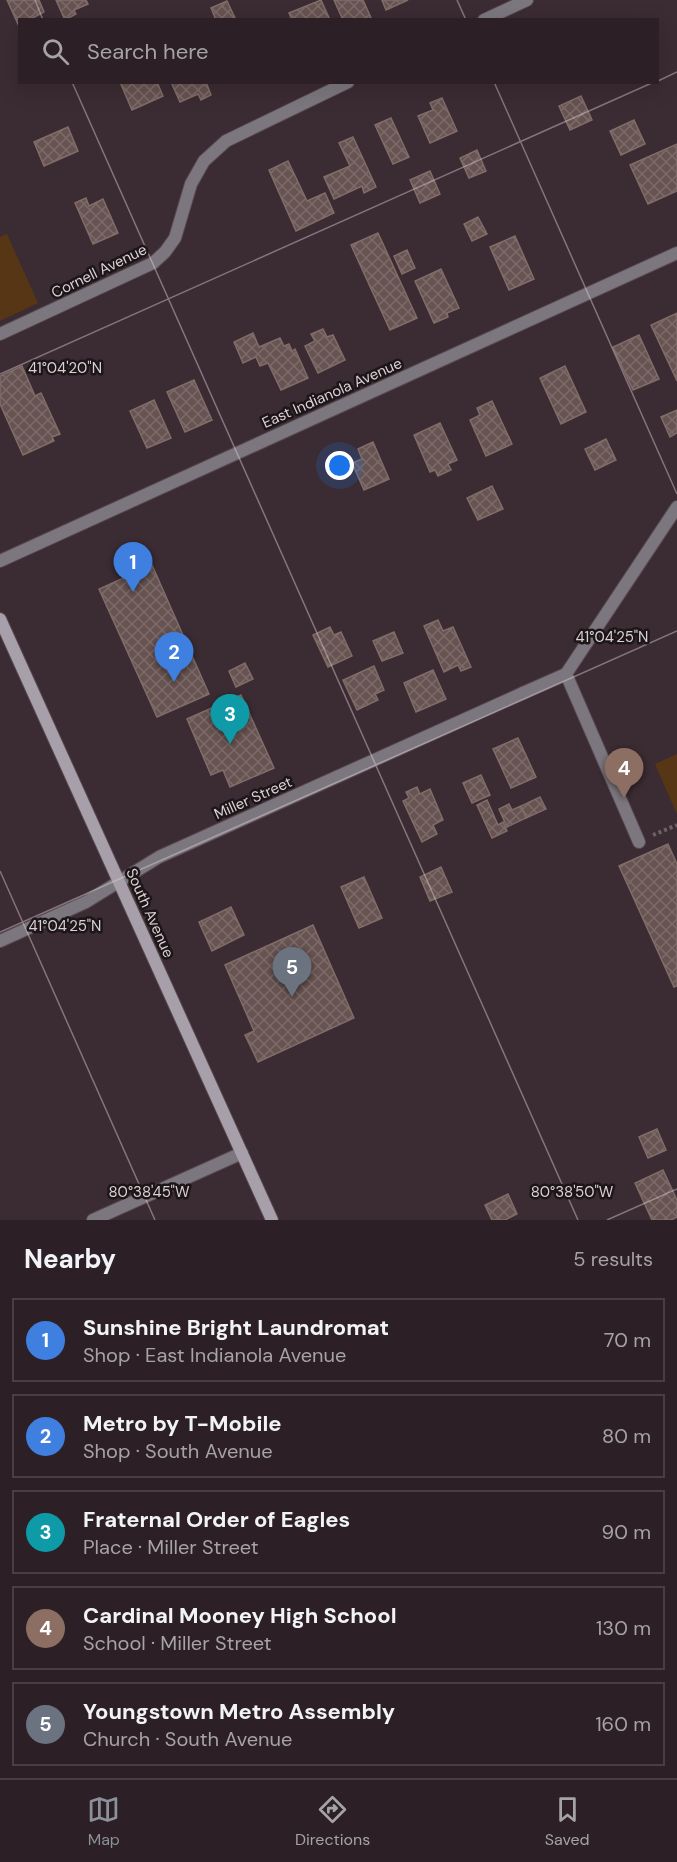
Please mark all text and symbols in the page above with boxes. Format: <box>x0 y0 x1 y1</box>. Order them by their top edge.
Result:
search box <box>18 18 659 84</box>
icon: search <box>39 35 72 68</box>
text: Search here <box>87 37 208 66</box>
street label: Cornell Avenue <box>48 239 150 303</box>
street label: East Indianola Avenue <box>259 353 405 433</box>
text: 41°04'20"N <box>28 358 102 378</box>
your location <box>325 451 354 480</box>
pin: 1 <box>114 542 152 592</box>
text: 41°04'25"N <box>576 627 648 647</box>
pin: 2 <box>154 632 194 682</box>
pin: 3 <box>210 694 250 744</box>
pin: 4 <box>604 748 644 798</box>
street label: Miller Street <box>211 772 295 824</box>
street label: South Avenue <box>121 865 179 961</box>
text: 41°04'25"N <box>29 916 101 936</box>
pin: 5 <box>272 948 312 997</box>
text: 80°38'45"W <box>109 1182 190 1202</box>
text: 80°38'50"W <box>531 1182 614 1202</box>
text: Nearby <box>24 1242 116 1276</box>
text: 5 results <box>573 1246 653 1272</box>
text: Sunshine Bright Laundromat <box>83 1313 389 1342</box>
text: 1 <box>42 1327 49 1353</box>
text: 70 m <box>604 1327 651 1353</box>
text: Shop · East Indianola Avenue <box>83 1342 346 1368</box>
text: Metro by T-Mobile <box>83 1409 282 1438</box>
text: 2 <box>40 1423 51 1449</box>
text: 80 m <box>602 1423 651 1449</box>
text: Shop · South Avenue <box>83 1438 273 1464</box>
text: Fraternal Order of Eagles <box>83 1505 350 1534</box>
text: 3 <box>39 1519 52 1545</box>
text: 90 m <box>602 1519 651 1545</box>
text: Place · Miller Street <box>83 1534 259 1560</box>
text: Cardinal Mooney High School <box>83 1601 397 1630</box>
text: 4 <box>39 1615 52 1641</box>
text: 130 m <box>596 1615 651 1641</box>
text: School · Miller Street <box>83 1630 272 1656</box>
text: Youngstown Metro Assembly <box>83 1697 395 1726</box>
text: 5 <box>39 1711 52 1737</box>
text: 160 m <box>595 1711 651 1737</box>
text: Church · South Avenue <box>83 1726 292 1752</box>
tab: Map <box>87 1793 120 1850</box>
tab: Directions <box>295 1793 370 1850</box>
tab: Saved <box>545 1793 590 1850</box>

